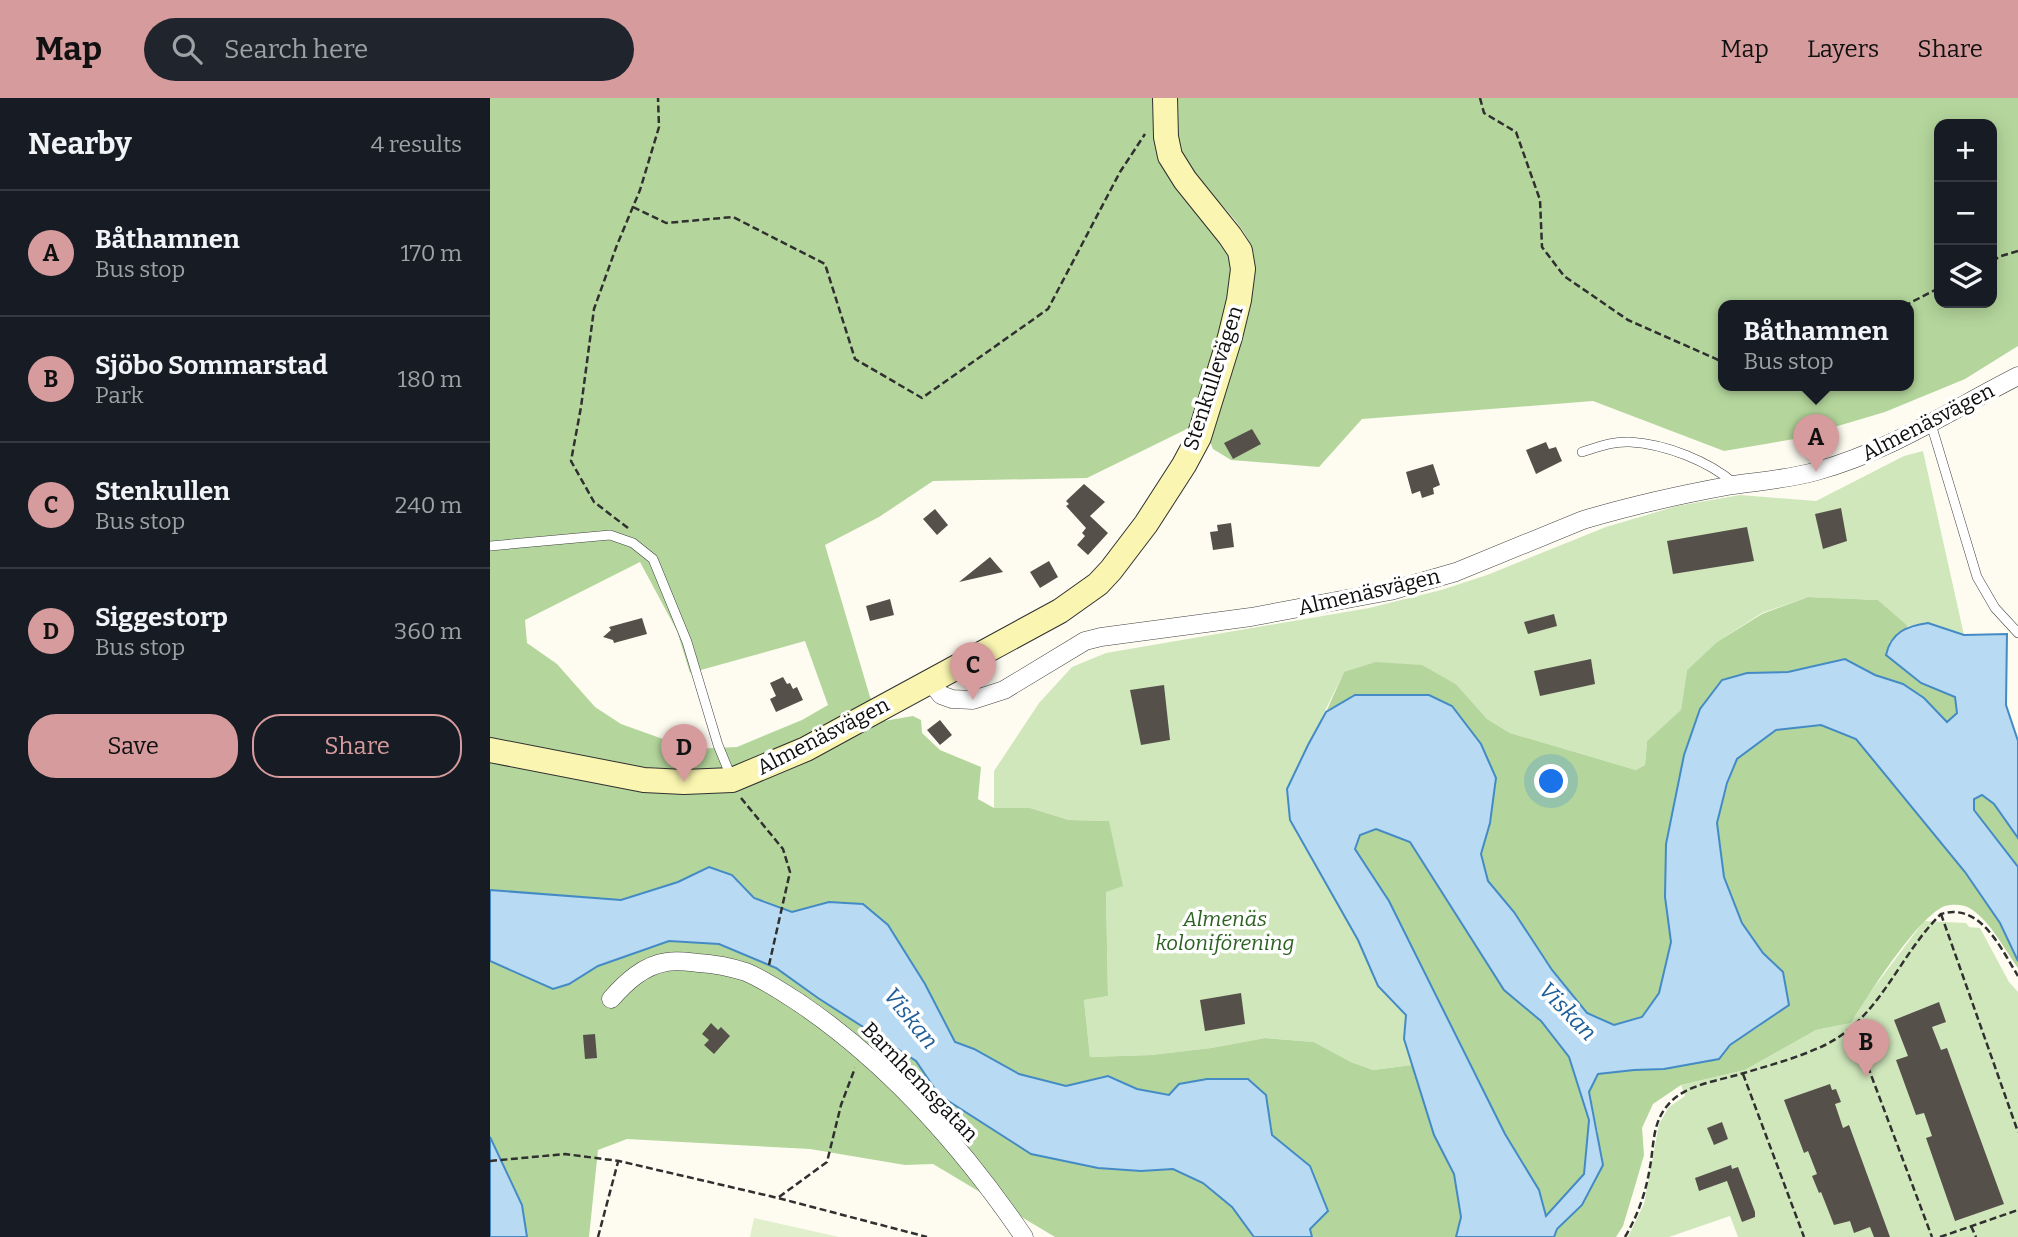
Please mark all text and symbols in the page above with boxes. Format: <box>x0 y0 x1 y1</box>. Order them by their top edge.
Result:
search box <box>144 18 634 81</box>
text: Map <box>35 29 102 69</box>
icon: search <box>168 30 206 68</box>
text: Search here <box>224 34 368 65</box>
text: Map <box>1721 35 1769 63</box>
text: Layers <box>1807 35 1879 63</box>
text: Share <box>1917 35 1983 63</box>
map controls <box>1934 119 1997 308</box>
button: + <box>1934 119 1997 182</box>
text: Nearby <box>28 126 132 162</box>
text: 4 results <box>371 130 462 158</box>
button: − <box>1934 182 1997 245</box>
text: Båthamnen <box>95 224 240 255</box>
text: A <box>43 239 59 267</box>
text: 170 m <box>400 239 462 267</box>
button: layers <box>1934 245 1997 308</box>
text: Bus stop <box>95 255 185 283</box>
popup <box>1718 300 1914 391</box>
street label: Stenkullevägen <box>1177 302 1249 454</box>
text: Båthamnen <box>1744 316 1888 347</box>
text: Bus stop <box>1744 347 1834 375</box>
text: Sjöbo Sommarstad <box>95 350 328 381</box>
text: B <box>44 365 58 393</box>
text: 180 m <box>398 365 462 393</box>
street label: Almenäsvägen <box>1857 377 1999 467</box>
text: Park <box>95 381 144 409</box>
pin: A <box>1793 414 1839 472</box>
text: Stenkullen <box>95 476 230 507</box>
text: C <box>44 491 58 519</box>
text: 240 m <box>395 491 462 519</box>
text: Bus stop <box>95 507 185 535</box>
street label: Almenäsvägen <box>1295 563 1443 621</box>
text: Siggestorp <box>95 602 228 633</box>
text: D <box>43 617 59 645</box>
text: 360 m <box>394 617 462 645</box>
text: Bus stop <box>95 633 185 661</box>
pin: C <box>950 642 996 700</box>
street label: Almenäsvägen <box>752 691 894 781</box>
button: Save <box>28 714 238 778</box>
button: Share <box>252 714 462 778</box>
pin: D <box>661 724 707 782</box>
your location <box>1534 764 1568 798</box>
park label: Almenäs koloniförening <box>1156 906 1294 956</box>
water label: Viskan <box>1533 976 1603 1046</box>
water label: Viskan <box>878 982 944 1054</box>
street label: Barnhemsgatan <box>856 1017 984 1147</box>
pin: B <box>1843 1019 1889 1077</box>

